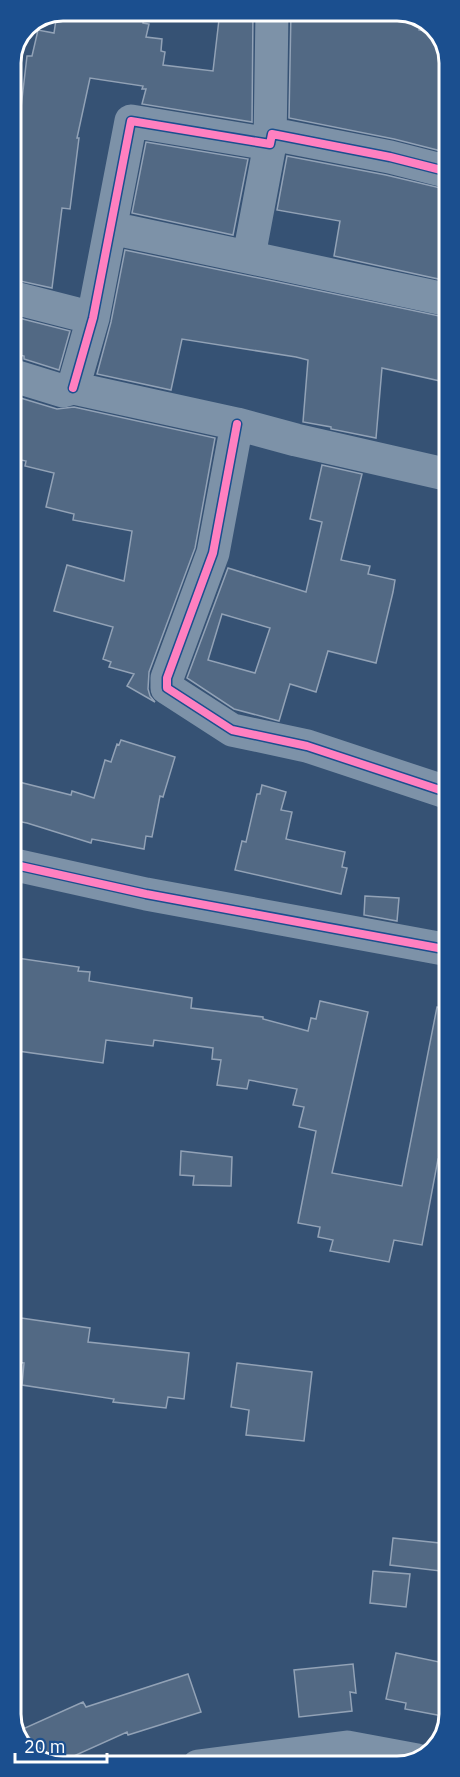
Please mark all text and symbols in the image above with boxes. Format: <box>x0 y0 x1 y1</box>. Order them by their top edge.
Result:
scale bar <box>15 1726 106 1764</box>
text: 20 m <box>24 1735 66 1758</box>

